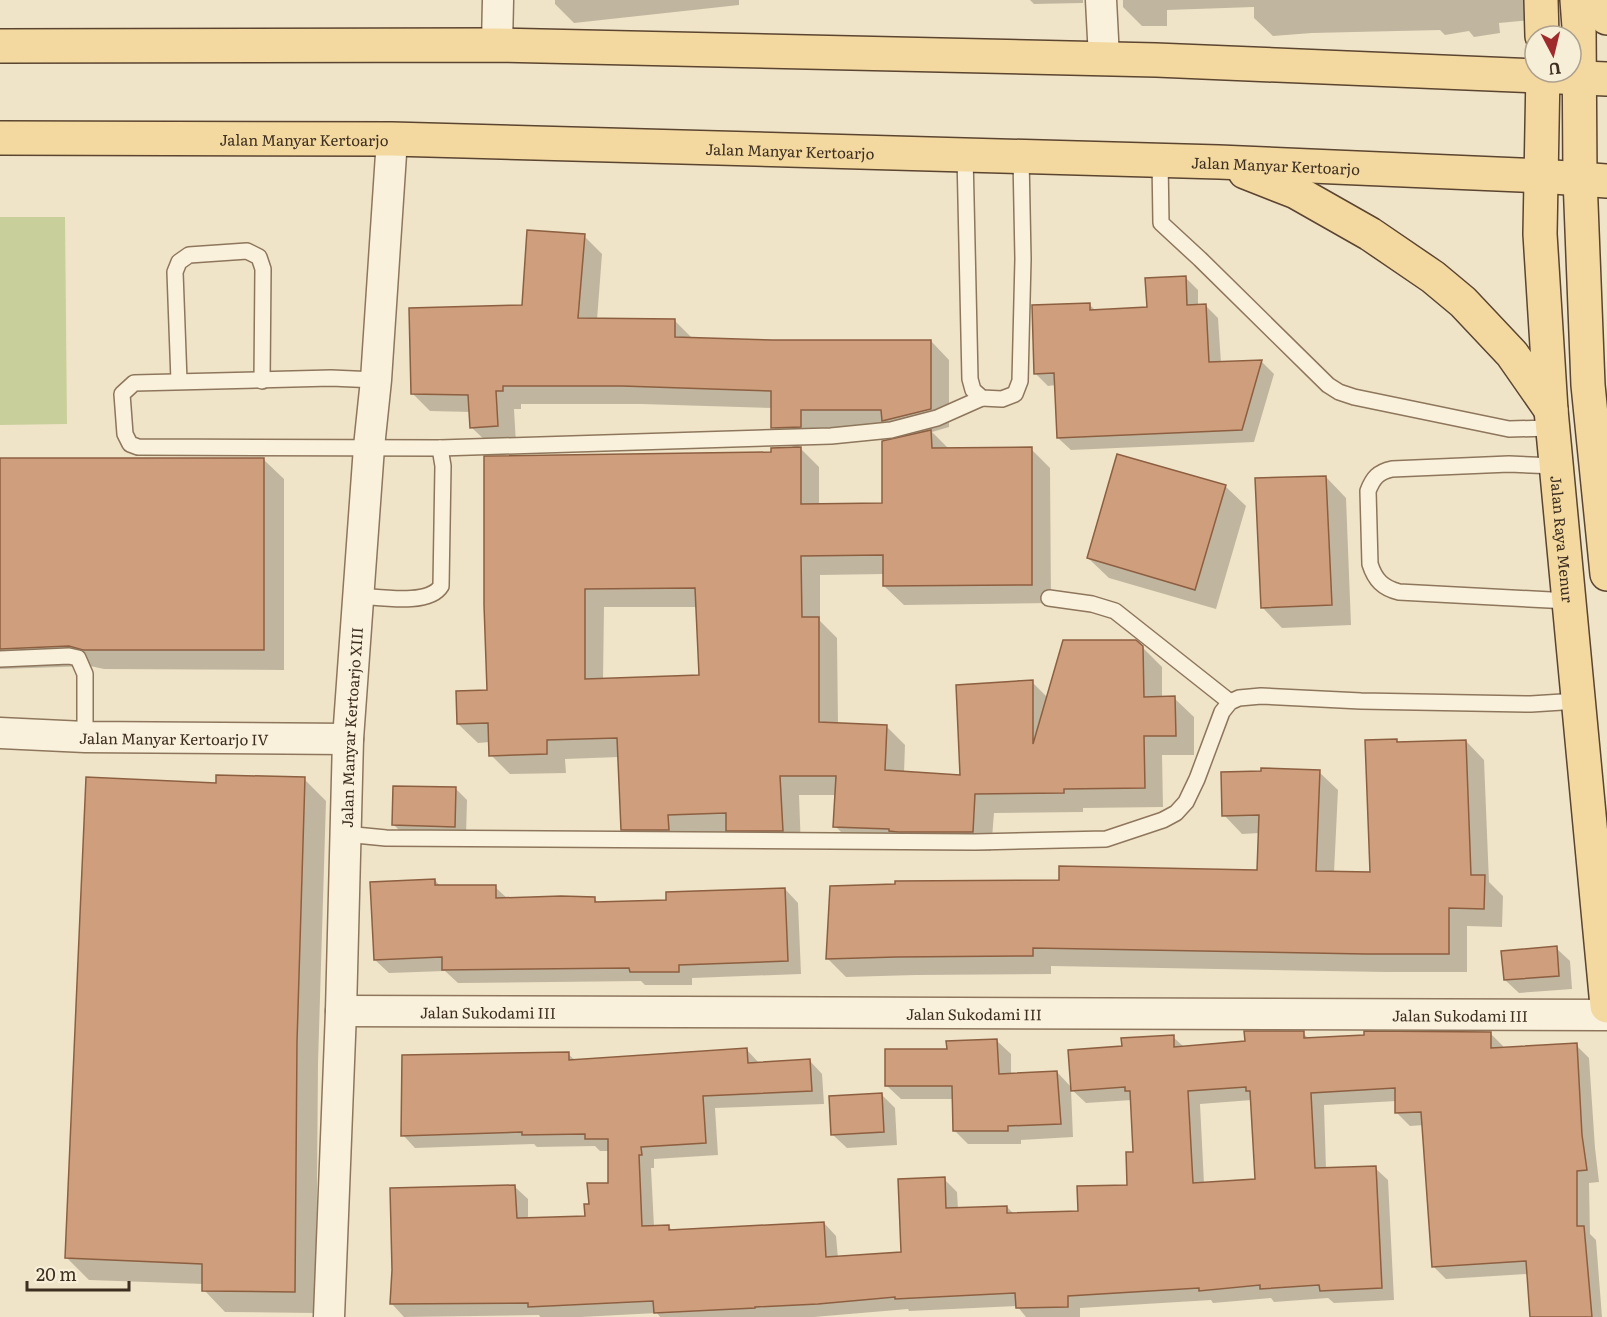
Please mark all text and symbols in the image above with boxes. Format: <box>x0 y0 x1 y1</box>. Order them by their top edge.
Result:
north arrow <box>1523 24 1583 84</box>
text: U <box>1547 57 1563 83</box>
street label: Jalan Manyar Kertoarjo <box>219 127 389 150</box>
street label: Jalan Manyar Kertoarjo <box>705 136 875 164</box>
street label: Jalan Manyar Kertoarjo <box>1191 150 1361 180</box>
street label: Jalan Raya Menur <box>1546 474 1581 604</box>
street label: Jalan Manyar Kertoarjo XIII <box>334 626 368 828</box>
street label: Jalan Manyar Kertoarjo IV <box>79 725 269 750</box>
street label: Jalan Sukodami III <box>420 1000 556 1023</box>
street label: Jalan Sukodami III <box>906 1001 1042 1025</box>
street label: Jalan Sukodami III <box>1392 1003 1528 1026</box>
scale bar <box>27 1254 129 1292</box>
text: 20 m <box>36 1260 77 1287</box>

